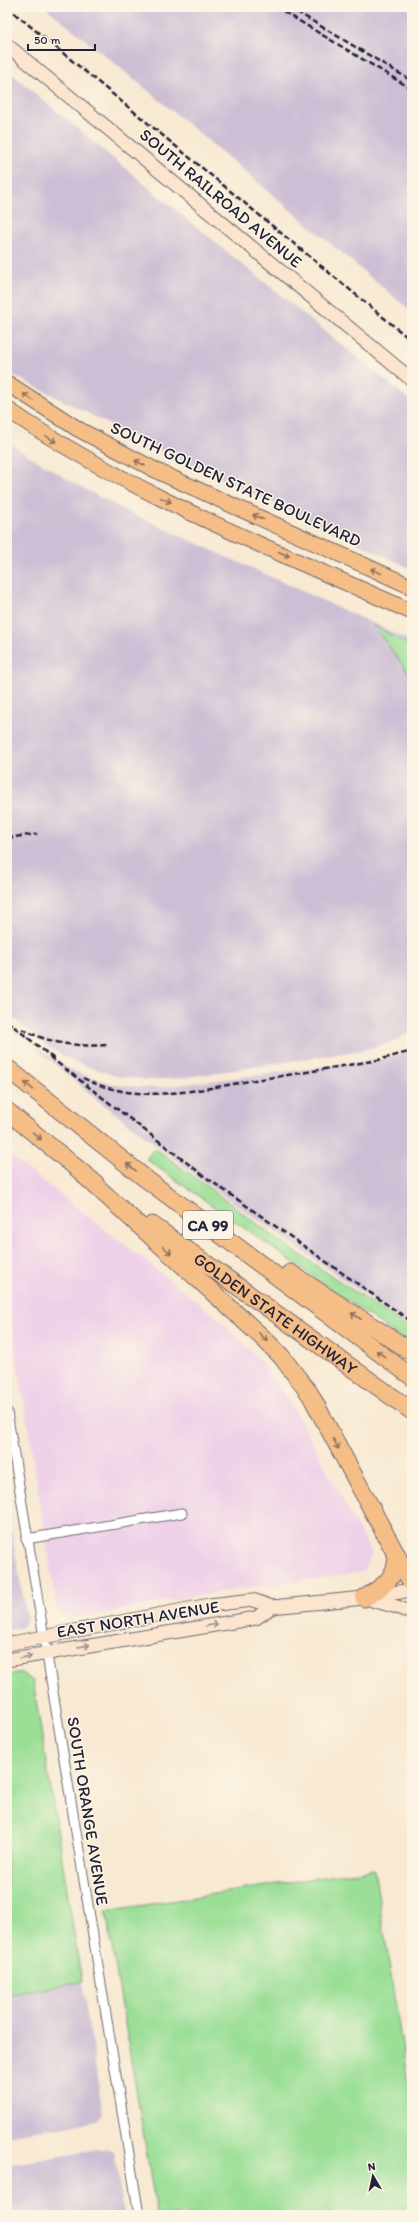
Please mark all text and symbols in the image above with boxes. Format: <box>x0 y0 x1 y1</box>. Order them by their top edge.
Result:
scale bar <box>28 26 95 52</box>
text: 50 m <box>34 33 60 47</box>
street label: SOUTH RAILROAD AVENUE <box>136 124 306 272</box>
one-way arrow <box>23 393 34 401</box>
street label: SOUTH GOLDEN STATE BOULEVARD <box>108 417 364 551</box>
one-way arrow <box>45 435 57 443</box>
one-way arrow <box>134 458 146 466</box>
one-way arrow <box>159 497 171 504</box>
one-way arrow <box>252 513 264 520</box>
one-way arrow <box>278 551 290 558</box>
one-way arrow <box>371 567 383 574</box>
one-way arrow <box>24 1082 35 1090</box>
one-way arrow <box>32 1131 42 1140</box>
one-way arrow <box>126 1162 137 1171</box>
road number: CA 99 <box>183 1211 233 1239</box>
one-way arrow <box>161 1245 171 1254</box>
street label: GOLDEN STATE HIGHWAY <box>190 1248 362 1379</box>
one-way arrow <box>351 1312 362 1320</box>
one-way arrow <box>258 1333 268 1342</box>
one-way arrow <box>375 1350 386 1358</box>
one-way arrow <box>333 1438 341 1450</box>
street label: EAST NORTH AVENUE <box>55 1596 221 1642</box>
one-way arrow <box>206 1621 219 1629</box>
one-way arrow <box>77 1642 90 1650</box>
one-way arrow <box>19 1652 32 1660</box>
street label: SOUTH ORANGE AVENUE <box>63 1715 113 1907</box>
north arrow <box>353 2156 393 2196</box>
text: N <box>367 2160 376 2174</box>

